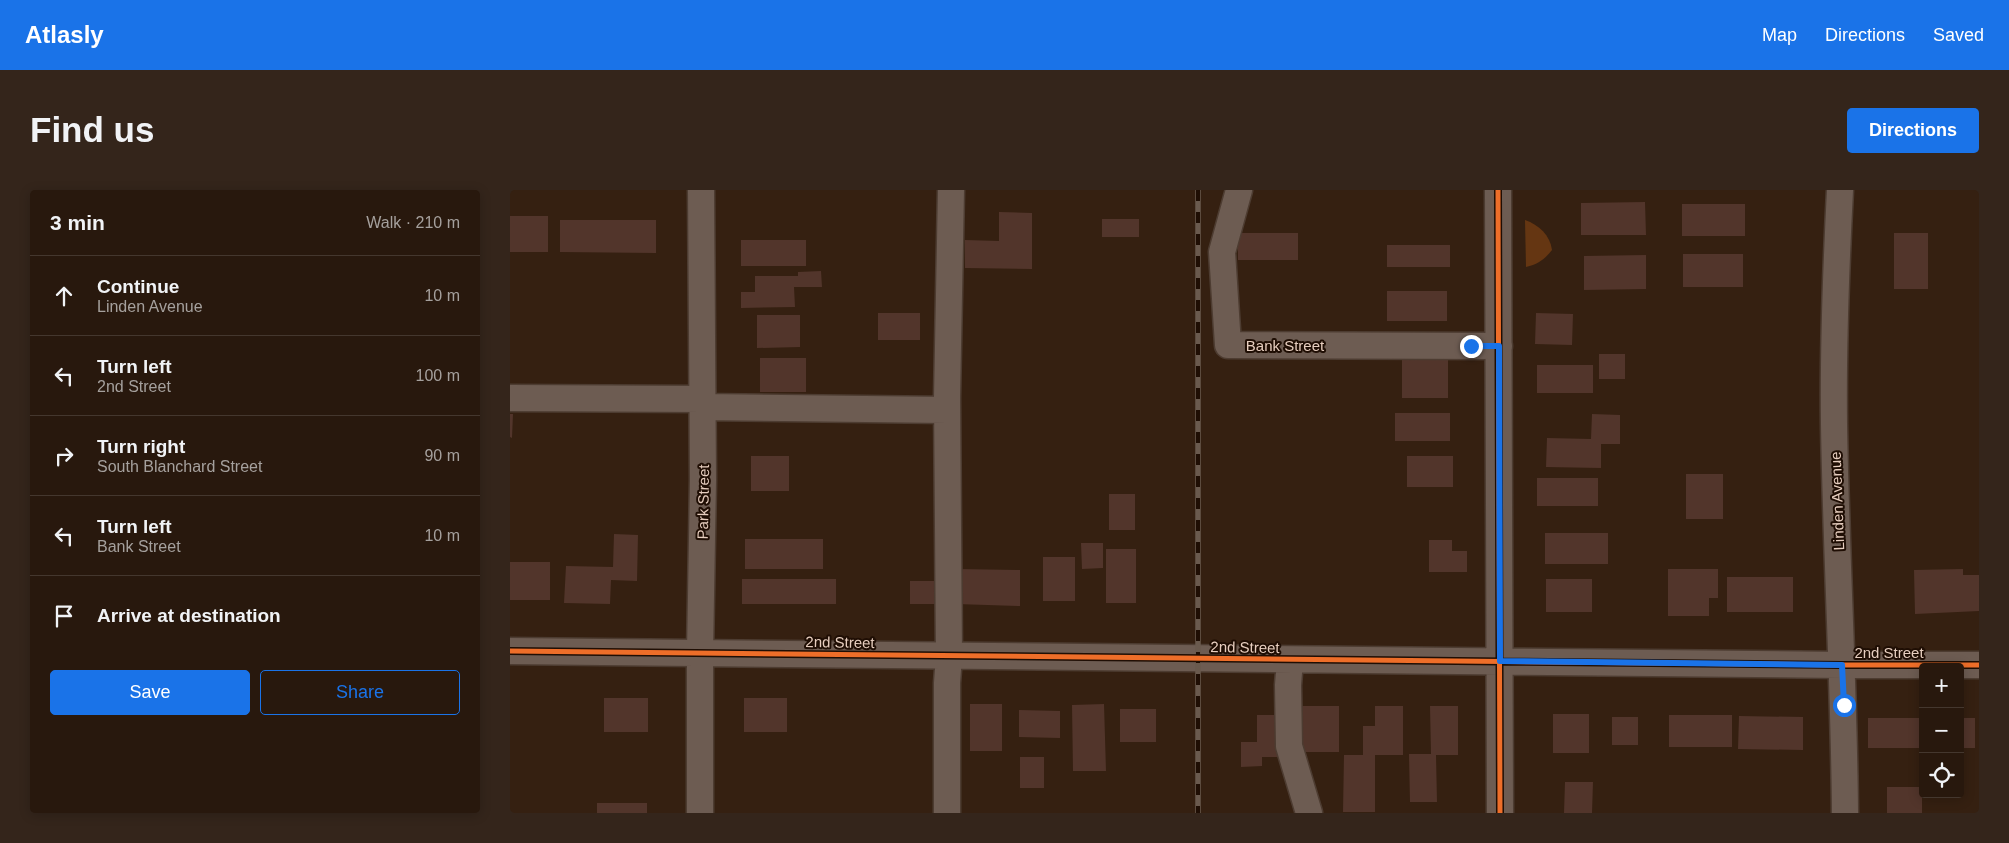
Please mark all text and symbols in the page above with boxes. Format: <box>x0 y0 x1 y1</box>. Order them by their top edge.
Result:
text: Atlasly <box>25 21 104 48</box>
text: Map <box>1762 25 1797 45</box>
text: Directions <box>1825 25 1905 45</box>
text: Saved <box>1933 25 1984 45</box>
button: Directions <box>1847 108 1979 153</box>
text: Find us <box>30 110 154 149</box>
text: 3 min <box>50 211 105 234</box>
text: Walk · 210 m <box>366 214 460 231</box>
text: Continue <box>97 276 179 297</box>
icon: ahead <box>50 282 78 310</box>
text: 10 m <box>424 287 460 304</box>
text: Linden Avenue <box>97 298 203 315</box>
route end <box>1460 335 1483 358</box>
street label: Bank Street <box>1246 337 1325 354</box>
text: Turn left <box>97 356 172 377</box>
icon: left <box>50 362 78 390</box>
text: 100 m <box>416 367 460 384</box>
text: 2nd Street <box>97 378 171 395</box>
text: Turn right <box>97 436 185 457</box>
icon: right <box>50 442 78 470</box>
text: 90 m <box>424 447 460 464</box>
street label: Linden Avenue <box>1827 451 1847 551</box>
text: South Blanchard Street <box>97 458 262 475</box>
street label: Park Street <box>694 464 712 540</box>
text: Turn left <box>97 516 172 537</box>
icon: left <box>50 522 78 550</box>
text: 10 m <box>424 527 460 544</box>
text: Bank Street <box>97 538 181 555</box>
icon: arrive <box>50 602 78 630</box>
text: Arrive at destination <box>97 605 281 626</box>
street label: 2nd Street <box>805 633 876 651</box>
street label: 2nd Street <box>1210 638 1281 656</box>
street label: 2nd Street <box>1854 644 1924 661</box>
map controls <box>1919 663 1964 798</box>
button: + <box>1919 663 1964 708</box>
button: Save <box>50 670 250 715</box>
button: Share <box>260 670 460 715</box>
route start <box>1833 694 1856 717</box>
button: − <box>1919 708 1964 753</box>
button: locate <box>1919 753 1964 798</box>

